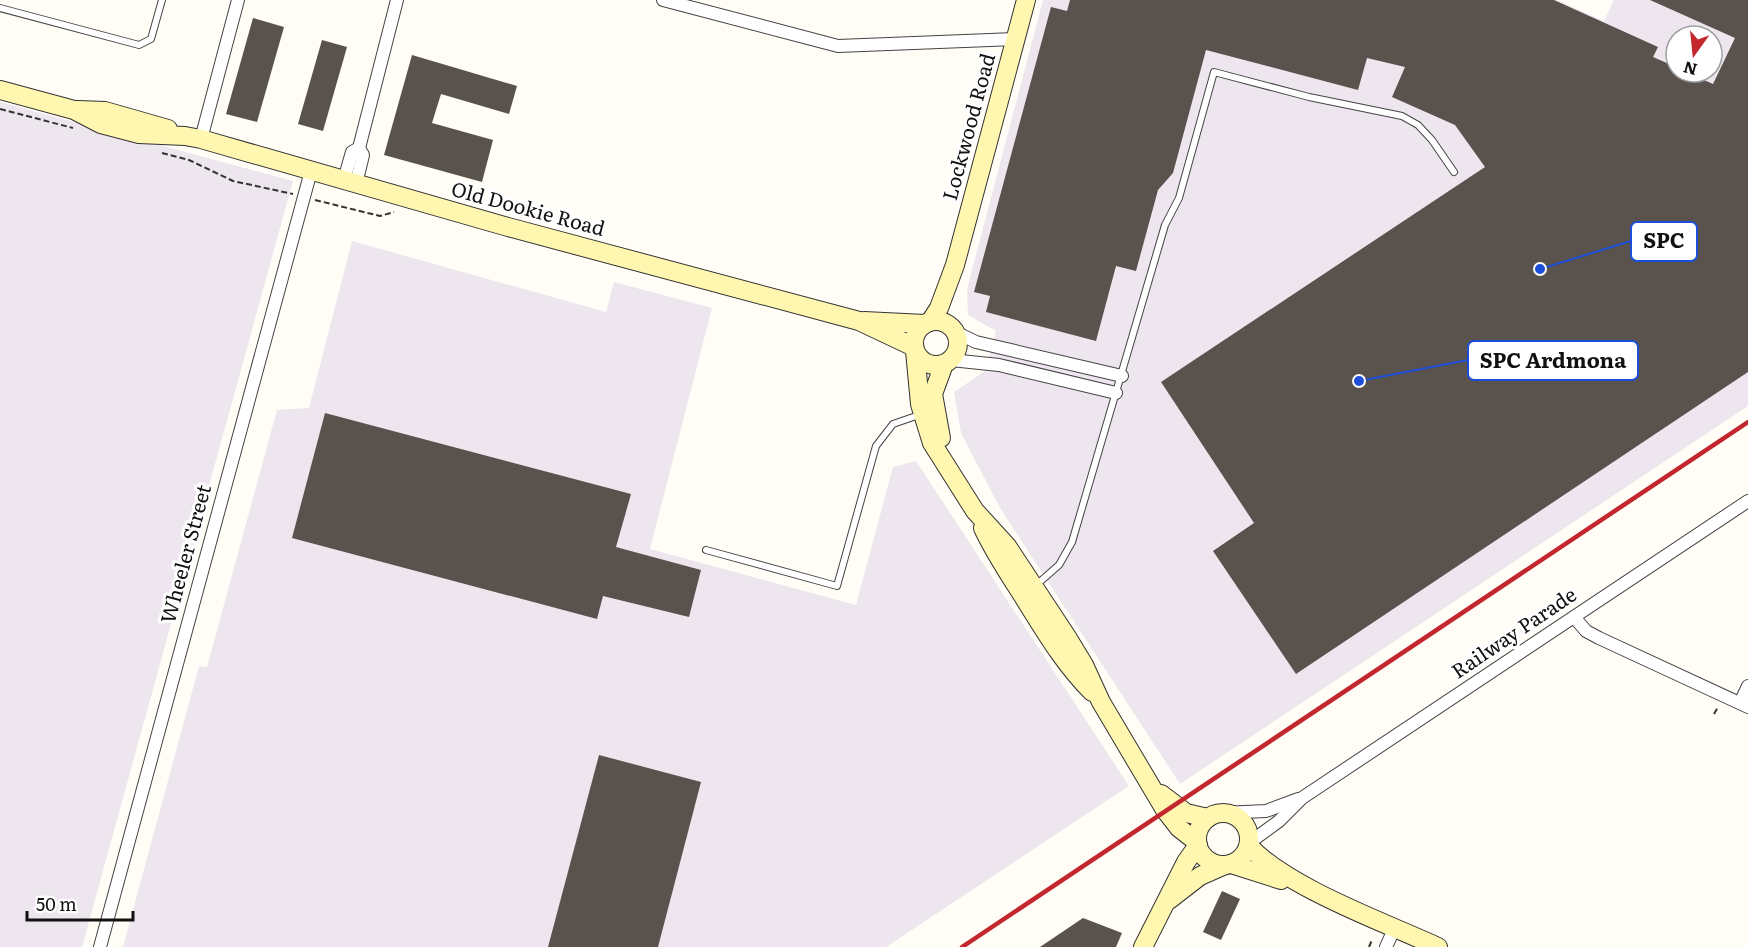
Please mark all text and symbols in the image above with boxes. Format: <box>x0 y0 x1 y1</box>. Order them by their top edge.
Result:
north arrow <box>1664 24 1724 84</box>
street label: Lockwood Road <box>933 50 1001 203</box>
text: N <box>1680 56 1699 83</box>
street label: Old Dookie Road <box>448 172 609 242</box>
callout: SPC <box>1631 222 1697 261</box>
text: SPC <box>1643 223 1685 254</box>
callout: SPC Ardmona <box>1468 341 1638 380</box>
text: SPC Ardmona <box>1480 343 1627 374</box>
street label: Wheeler Street <box>151 481 217 626</box>
street label: Railway Parade <box>1444 578 1582 684</box>
scale bar <box>27 884 134 922</box>
text: 50 m <box>36 890 77 917</box>

